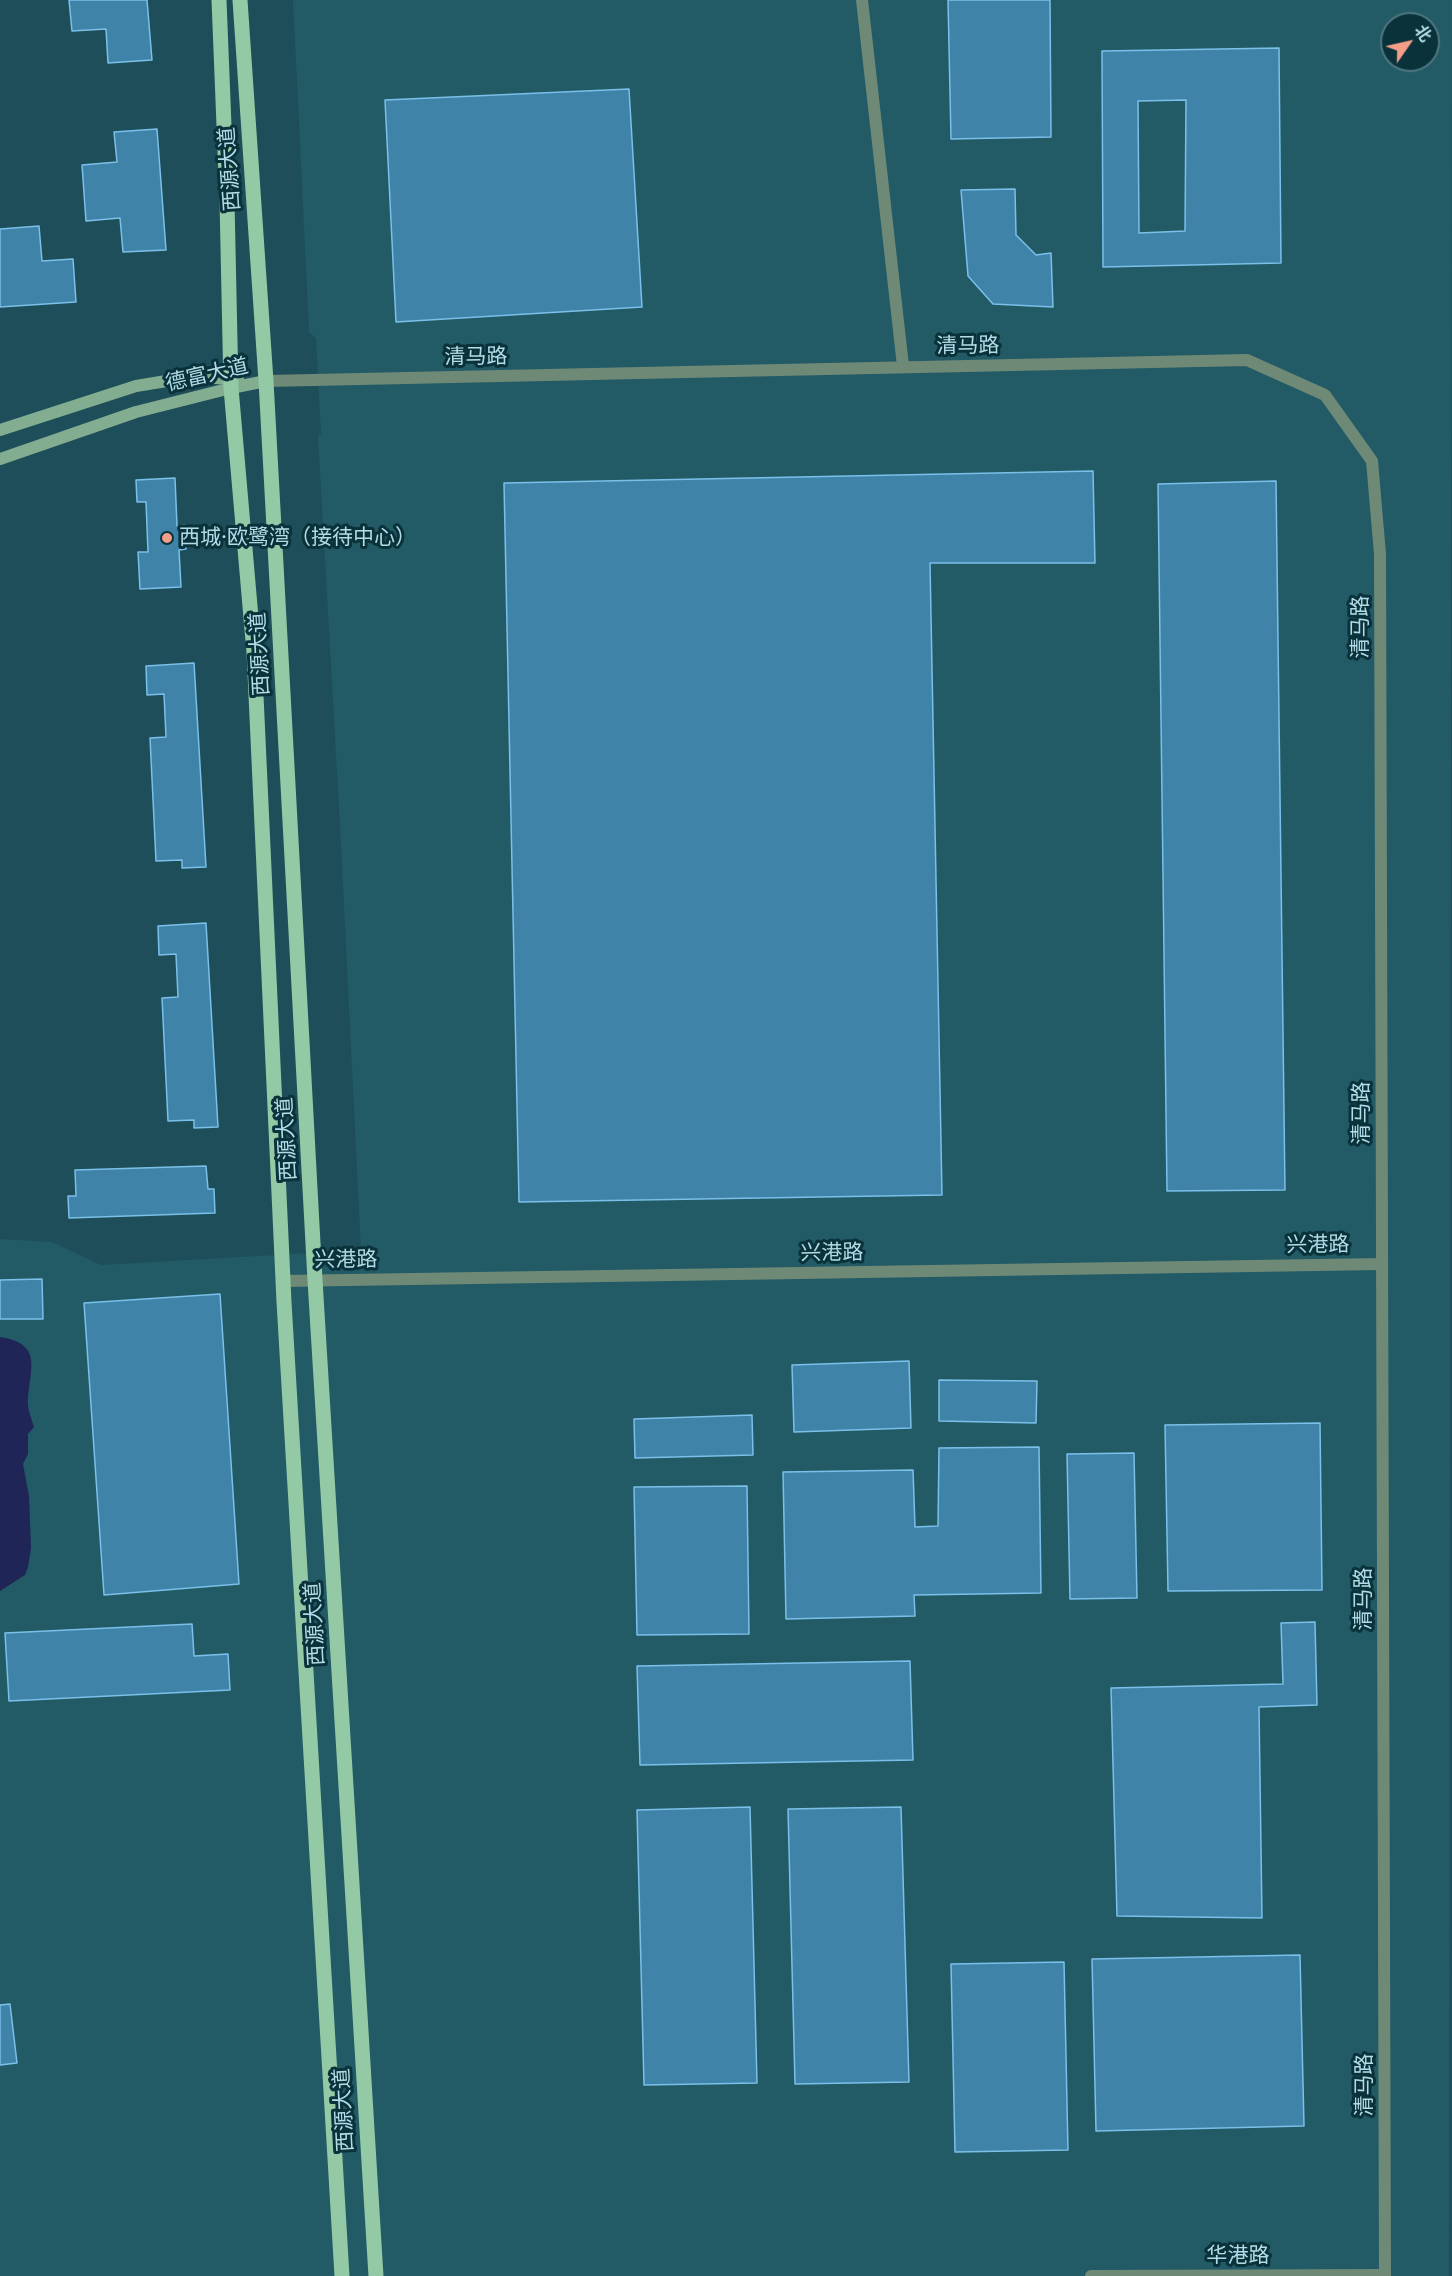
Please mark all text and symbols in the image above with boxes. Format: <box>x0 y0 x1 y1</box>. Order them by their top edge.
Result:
north arrow <box>1380 12 1440 72</box>
text: 北 <box>1410 21 1436 45</box>
street label: 西源大道 <box>215 126 245 212</box>
street label: 清马路 <box>936 333 1000 359</box>
street label: 清马路 <box>444 344 508 370</box>
street label: 德富大道 <box>163 353 251 397</box>
place label: 西城·欧鹭湾（接待中心） <box>179 525 416 551</box>
marker: 西城·欧鹭湾（接待中心） <box>160 531 174 545</box>
street label: 清马路 <box>1348 596 1374 658</box>
street label: 西源大道 <box>245 611 275 697</box>
street label: 清马路 <box>1349 1082 1375 1144</box>
street label: 西源大道 <box>272 1096 302 1182</box>
street label: 兴港路 <box>1286 1232 1350 1258</box>
street label: 兴港路 <box>800 1240 864 1266</box>
street label: 兴港路 <box>314 1247 378 1273</box>
street label: 清马路 <box>1351 1568 1377 1630</box>
street label: 西源大道 <box>300 1581 330 1667</box>
street label: 清马路 <box>1352 2054 1378 2116</box>
street label: 西源大道 <box>329 2067 359 2153</box>
street label: 华港路 <box>1207 2243 1269 2269</box>

